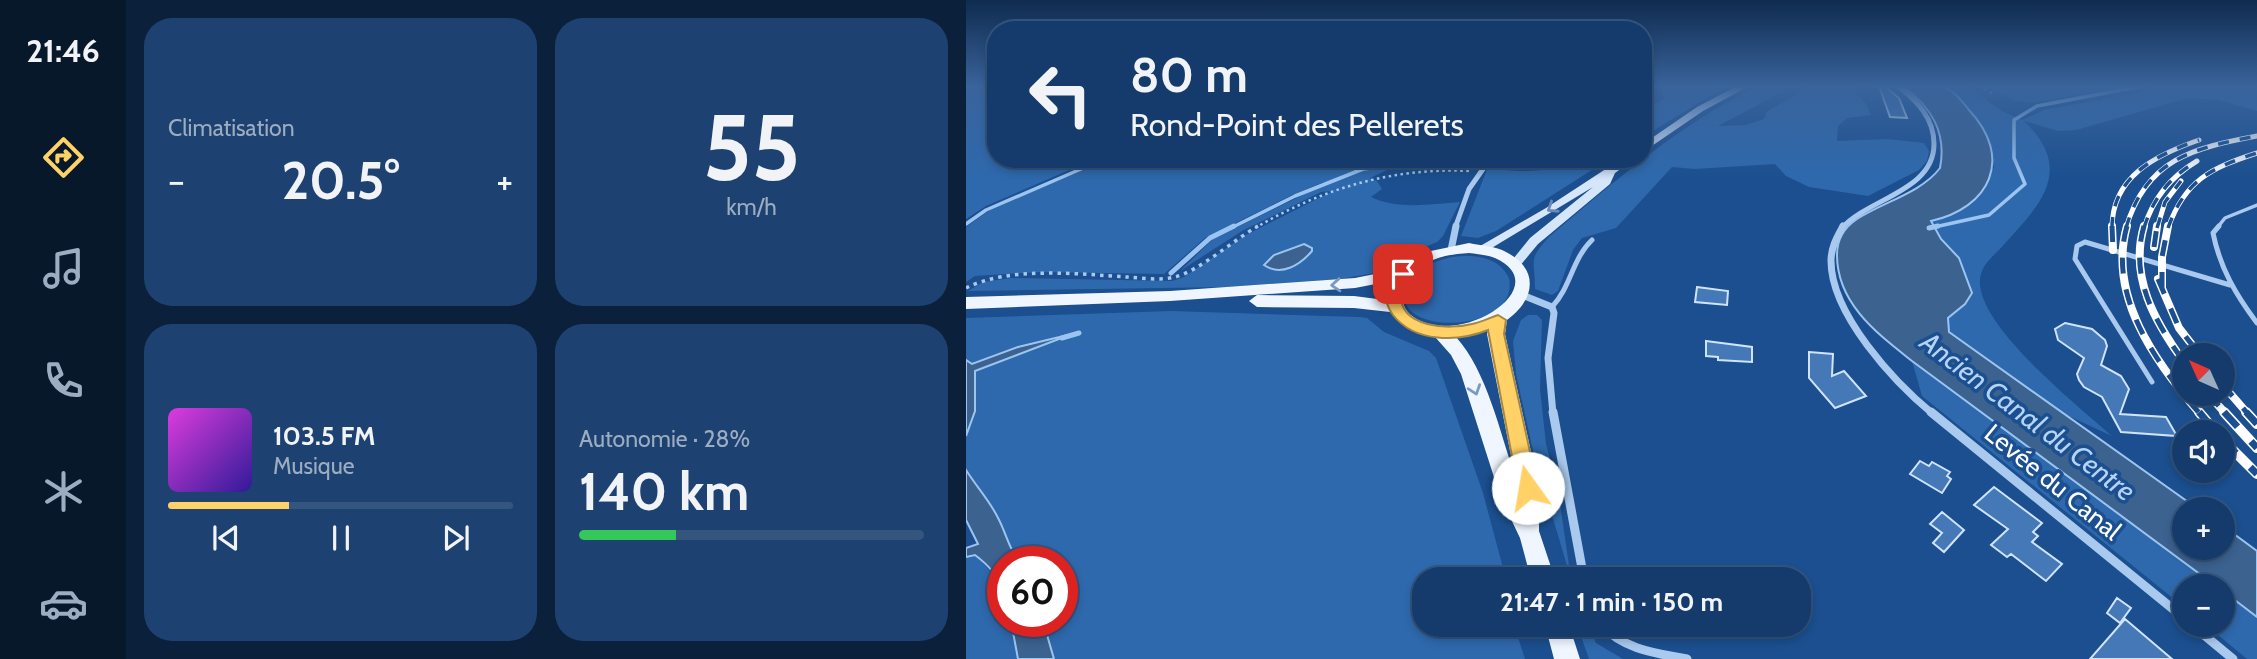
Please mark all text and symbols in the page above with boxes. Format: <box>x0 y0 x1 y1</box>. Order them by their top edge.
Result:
text: 21:46 <box>26 31 100 70</box>
text: 80 m <box>1130 45 1248 104</box>
icon: left <box>1015 49 1106 140</box>
text: 55 <box>703 92 800 203</box>
text: Rond-Point des Pellerets <box>1130 105 1464 144</box>
text: Climatisation <box>168 114 295 142</box>
icon: directions <box>39 133 88 182</box>
text: 20.5° <box>281 149 400 212</box>
text: − <box>168 157 185 204</box>
text: + <box>496 157 513 204</box>
text: km/h <box>726 193 777 221</box>
one-way arrow <box>1547 200 1560 213</box>
icon: music <box>39 244 88 293</box>
pin <box>1373 244 1433 304</box>
icon: arrive <box>1384 255 1422 293</box>
one-way arrow <box>1330 277 1341 292</box>
water label: Ancien Canal du Centre <box>1912 323 2142 508</box>
north arrow <box>2172 343 2235 406</box>
map controls <box>2172 343 2235 637</box>
icon: phone <box>39 356 88 405</box>
one-way arrow <box>1467 383 1481 395</box>
street label: Levée du Canal <box>1978 417 2128 547</box>
text: 103.5 FM <box>273 420 375 452</box>
button: sound <box>2172 420 2235 483</box>
text: Autonomie · 28% <box>579 425 750 453</box>
position arrow <box>1491 451 1565 525</box>
text: Musique <box>273 452 355 480</box>
text: 140 km <box>579 460 749 523</box>
icon: climate <box>39 467 88 516</box>
button: + <box>2172 497 2235 560</box>
icon: previous <box>207 519 245 557</box>
icon: pause <box>322 519 360 557</box>
icon: next <box>437 519 475 557</box>
speed limit sign: 60 <box>987 546 1078 637</box>
button: − <box>2172 574 2235 637</box>
icon: car <box>39 579 88 628</box>
text: 21:47 · 1 min · 150 m <box>1500 586 1723 618</box>

